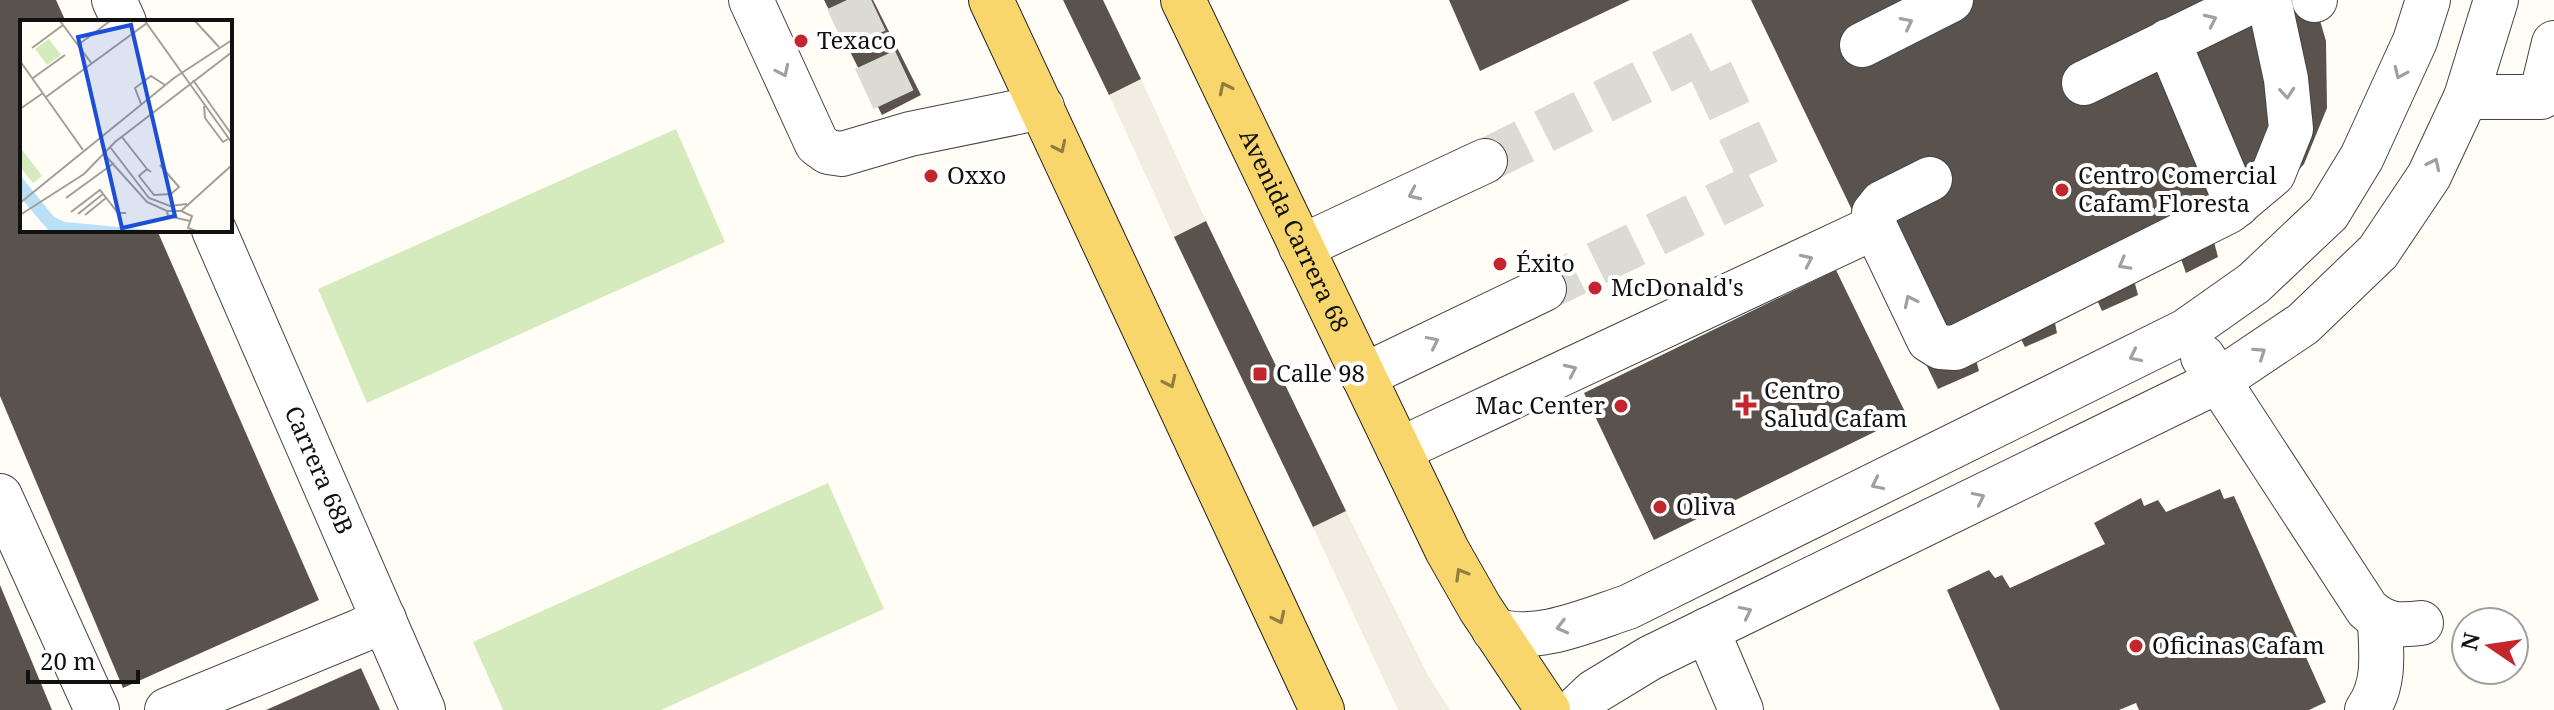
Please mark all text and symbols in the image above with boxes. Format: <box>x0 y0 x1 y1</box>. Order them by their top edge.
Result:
one-way arrow <box>2203 14 2218 30</box>
one-way arrow <box>1898 17 1913 32</box>
inset map <box>20 20 232 232</box>
place label: Texaco <box>817 23 896 56</box>
marker: Texaco <box>792 32 810 50</box>
one-way arrow <box>773 63 789 77</box>
one-way arrow <box>2394 65 2410 79</box>
one-way arrow <box>1219 82 1235 97</box>
one-way arrow <box>2279 87 2296 100</box>
street label: Avenida Carrera 68 <box>1232 123 1358 337</box>
one-way arrow <box>1050 138 1066 153</box>
place label: Oxxo <box>947 158 1006 191</box>
place label: Centro Comercial Cafam Floresta <box>2078 158 2277 219</box>
one-way arrow <box>2424 158 2440 173</box>
marker: Oxxo <box>922 167 940 185</box>
marker: Centro Comercial Cafam Floresta <box>2053 181 2071 199</box>
one-way arrow <box>1408 184 1423 200</box>
place label: Éxito <box>1516 246 1575 279</box>
one-way arrow <box>1798 254 1813 270</box>
one-way arrow <box>2117 254 2132 269</box>
marker: Éxito <box>1491 255 1509 273</box>
place label: McDonald's <box>1611 270 1744 303</box>
marker: McDonald's <box>1586 279 1604 297</box>
one-way arrow <box>1904 294 1920 309</box>
one-way arrow <box>1425 337 1440 352</box>
one-way arrow <box>2129 347 2144 362</box>
one-way arrow <box>2251 348 2266 363</box>
place label: Calle 98 <box>1276 356 1365 389</box>
one-way arrow <box>1563 364 1577 380</box>
marker: Calle 98 <box>1251 365 1269 383</box>
place label: Centro Salud Cafam <box>1764 373 1908 434</box>
one-way arrow <box>1160 374 1176 389</box>
place label: Mac Center <box>1475 388 1605 421</box>
marker: Centro Salud Cafam <box>1735 394 1757 416</box>
marker: Mac Center <box>1612 397 1630 415</box>
street label: Carrera 68B <box>278 400 362 539</box>
one-way arrow <box>1870 474 1885 490</box>
place label: Oliva <box>1676 489 1736 522</box>
one-way arrow <box>1971 492 1986 507</box>
marker: Oliva <box>1651 498 1669 516</box>
one-way arrow <box>1455 568 1471 583</box>
one-way arrow <box>1737 606 1752 622</box>
north arrow <box>2450 606 2530 686</box>
one-way arrow <box>1269 610 1285 624</box>
one-way arrow <box>1556 618 1570 635</box>
place label: Oficinas Cafam <box>2152 628 2325 661</box>
text: N <box>2453 629 2486 653</box>
scale bar <box>28 634 138 684</box>
marker: Oficinas Cafam <box>2127 637 2145 655</box>
text: 20 m <box>40 644 96 677</box>

